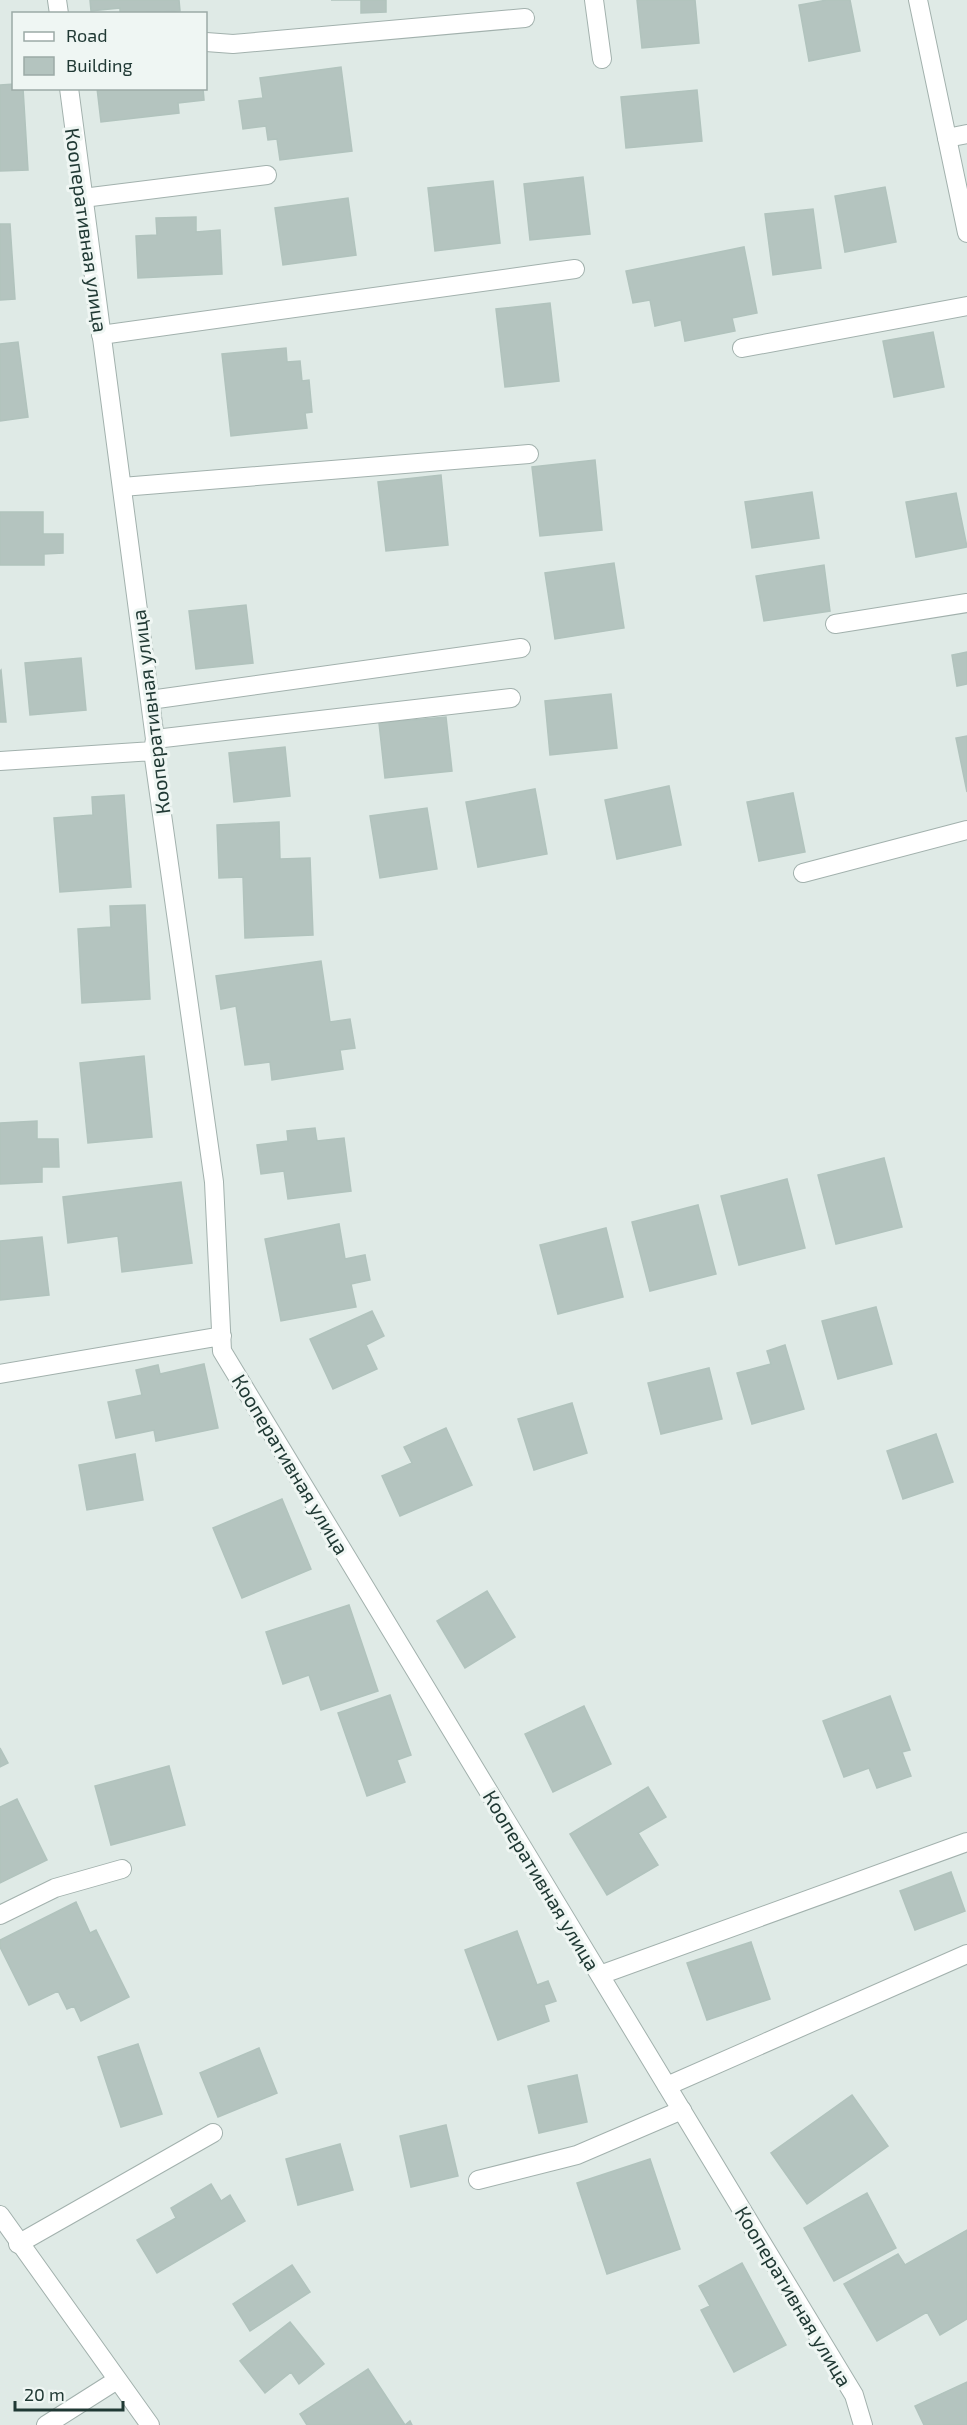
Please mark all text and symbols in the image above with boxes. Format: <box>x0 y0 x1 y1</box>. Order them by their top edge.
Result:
legend <box>12 12 207 90</box>
text: Road <box>66 24 107 46</box>
text: Building <box>66 54 133 76</box>
street label: Кооперативная улица <box>60 126 113 334</box>
street label: Кооперативная улица <box>126 608 175 816</box>
street label: Кооперативная улица <box>227 1369 354 1559</box>
street label: Кооперативная улица <box>478 1785 605 1975</box>
street label: Кооперативная улица <box>730 2201 857 2391</box>
scale bar <box>15 2374 123 2412</box>
text: 20 m <box>24 2383 65 2405</box>

